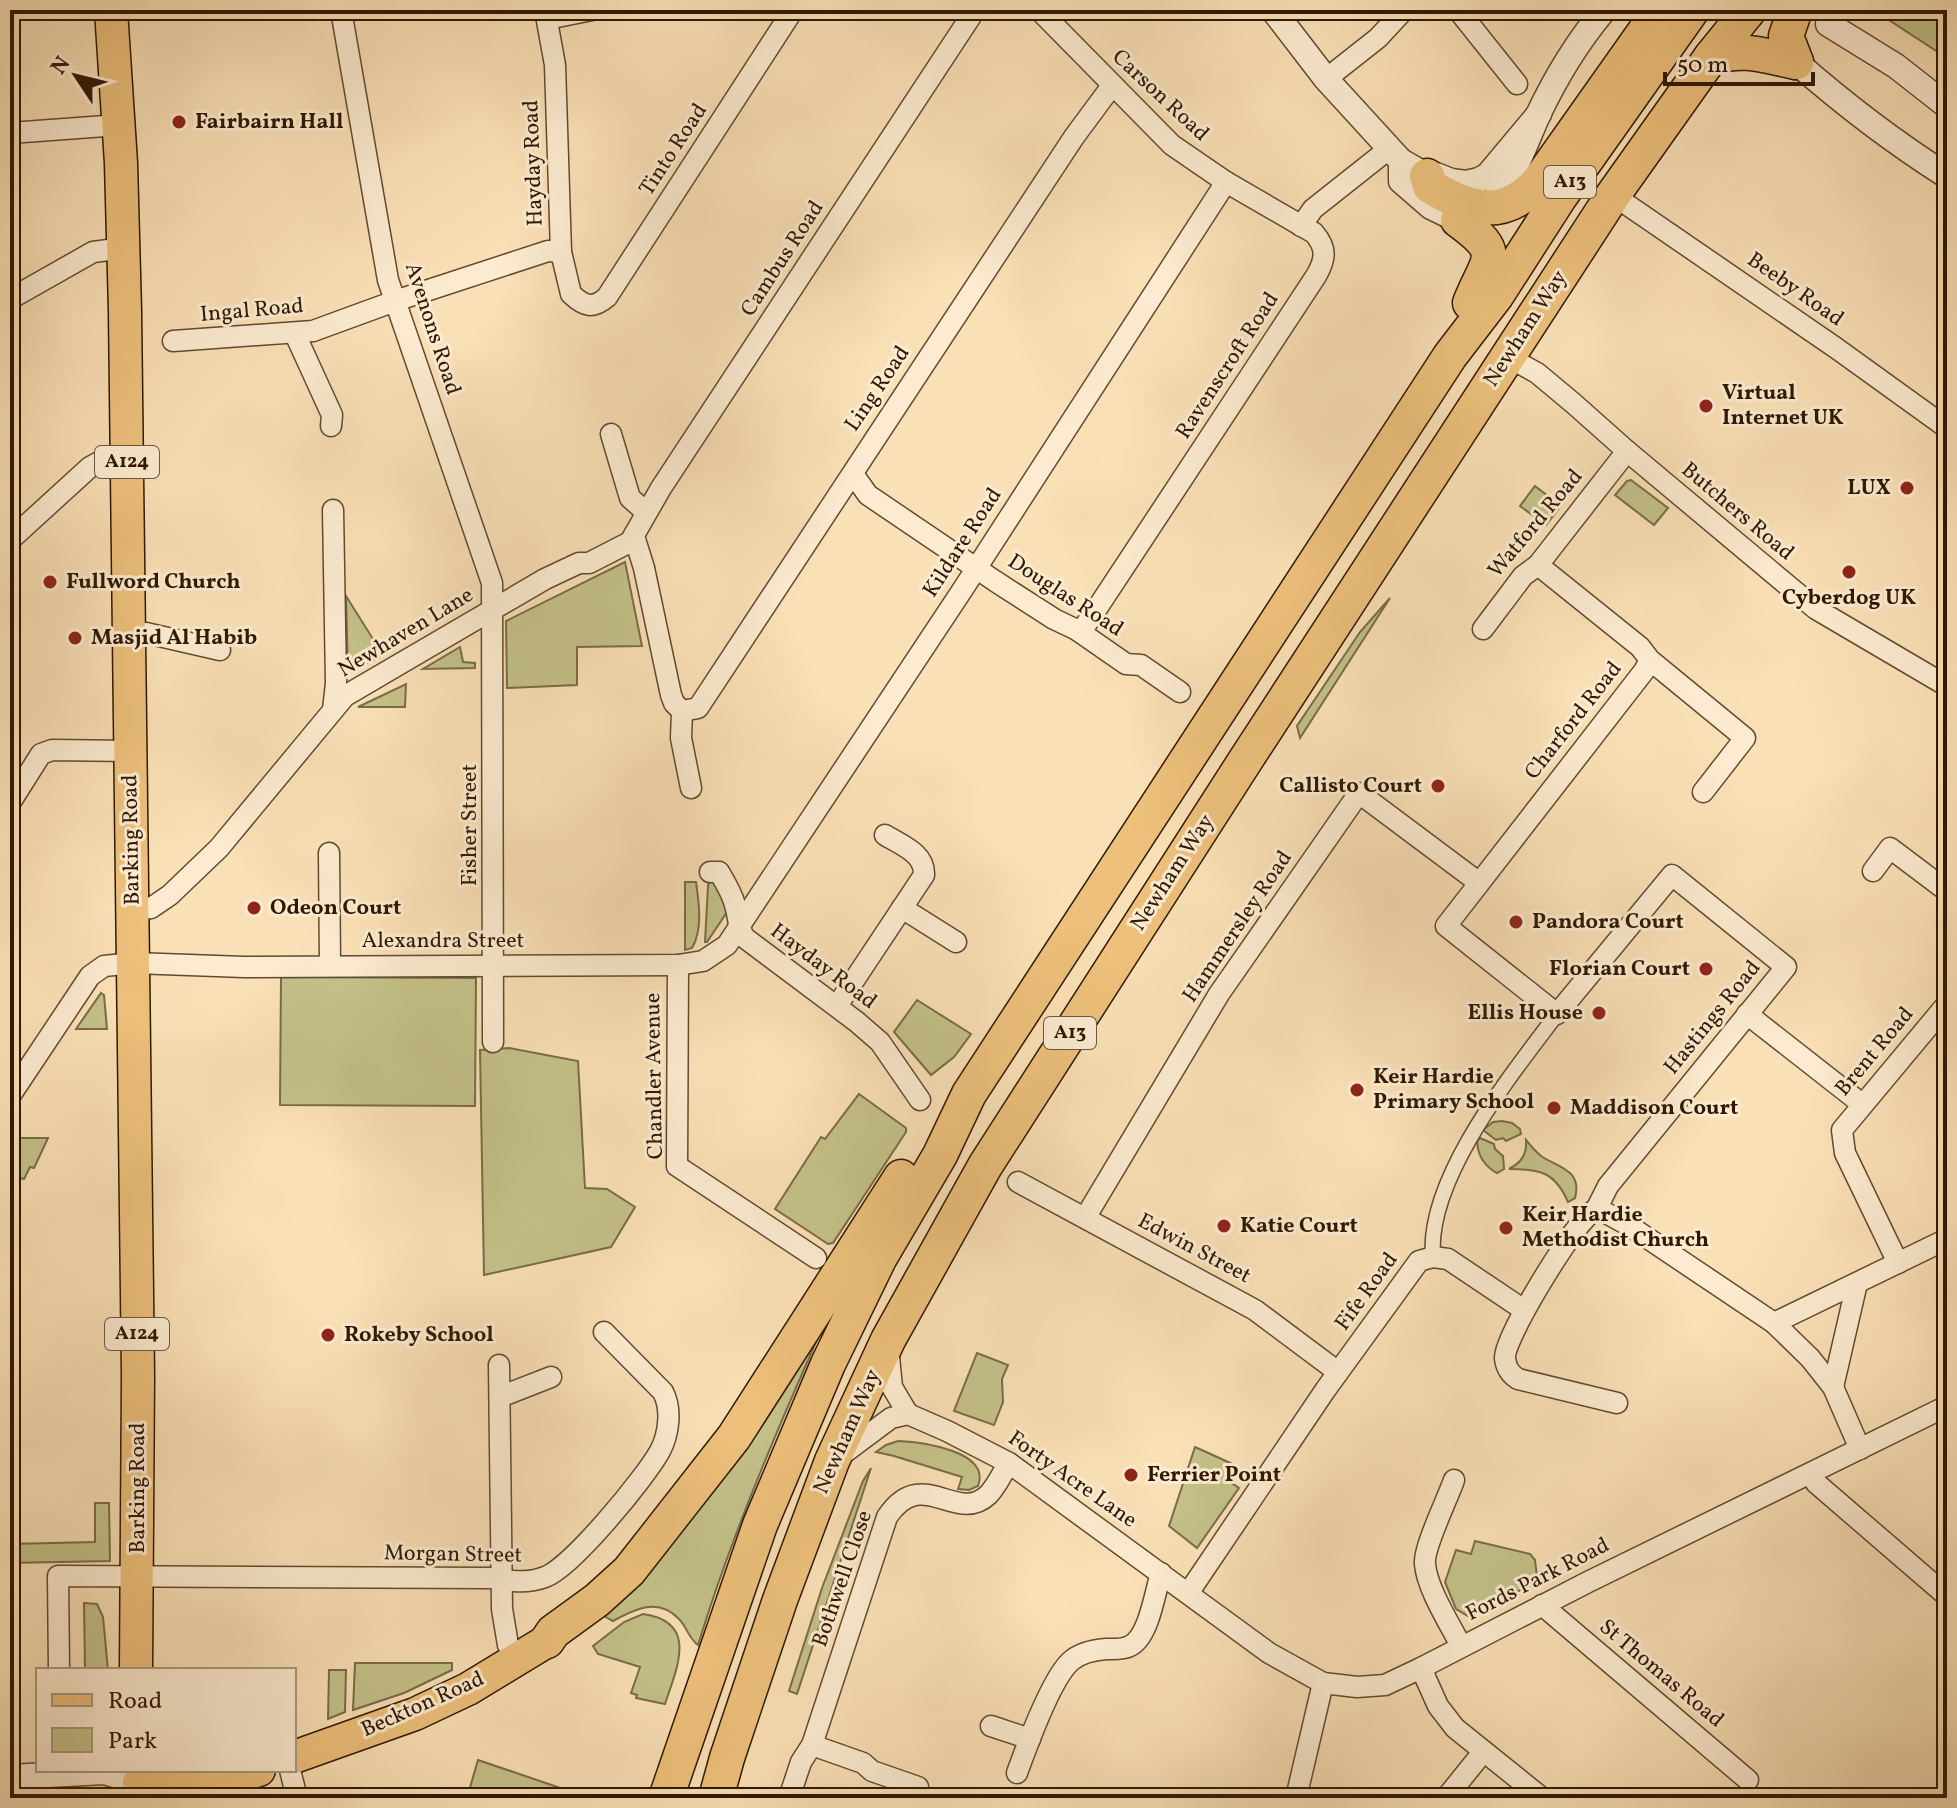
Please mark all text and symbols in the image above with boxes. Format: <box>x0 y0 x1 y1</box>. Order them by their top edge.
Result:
north arrow <box>36 36 116 116</box>
scale bar <box>1665 36 1813 86</box>
street label: Carson Road <box>1104 43 1216 149</box>
text: 50 m <box>1677 49 1729 83</box>
text: N <box>44 51 79 81</box>
street label: Tinto Road <box>632 98 716 202</box>
street label: Hayday Road <box>516 99 552 227</box>
place label: Fairbairn Hall <box>195 107 343 138</box>
marker: Fairbairn Hall <box>170 113 188 131</box>
road number: A13 <box>1544 166 1596 198</box>
street label: Cambus Road <box>734 195 832 323</box>
street label: Beeby Road <box>1740 245 1850 335</box>
street label: Avenons Road <box>396 259 468 399</box>
street label: Newham Way <box>1477 264 1575 393</box>
street label: Ravenscroft Road <box>1169 286 1287 446</box>
street label: Ingal Road <box>199 291 305 331</box>
street label: Ling Road <box>838 340 918 438</box>
place label: Virtual Internet UK <box>1722 378 1844 434</box>
marker: Virtual Internet UK <box>1697 397 1715 415</box>
road number: A124 <box>95 446 159 478</box>
street label: Butchers Road <box>1674 455 1800 569</box>
street label: Watford Road <box>1481 463 1591 585</box>
place label: LUX <box>1847 473 1891 504</box>
marker: LUX <box>1898 479 1916 497</box>
street label: Kildare Road <box>916 482 1010 604</box>
street label: Douglas Road <box>1001 547 1129 645</box>
marker: Cyberdog UK <box>1840 563 1858 581</box>
place label: Fullword Church <box>66 567 241 598</box>
marker: Fullword Church <box>41 573 59 591</box>
street label: Newhaven Lane <box>332 580 480 686</box>
place label: Cyberdog UK <box>1782 583 1916 614</box>
place label: Masjid Al Habib <box>91 623 257 654</box>
marker: Masjid Al Habib <box>66 629 84 647</box>
street label: Charford Road <box>1518 655 1630 787</box>
street label: Fisher Street <box>455 763 486 886</box>
place label: Callisto Court <box>1279 771 1422 802</box>
street label: Barking Road <box>115 774 149 906</box>
marker: Callisto Court <box>1429 777 1447 795</box>
street label: Newham Way <box>1124 808 1222 937</box>
street label: Hammersley Road <box>1175 845 1301 1009</box>
place label: Odeon Court <box>270 893 401 924</box>
marker: Odeon Court <box>245 899 263 917</box>
place label: Pandora Court <box>1532 907 1684 938</box>
marker: Pandora Court <box>1507 913 1525 931</box>
street label: Hayday Road <box>763 917 883 1017</box>
street label: Alexandra Street <box>362 926 525 957</box>
place label: Florian Court <box>1549 954 1690 985</box>
street label: Hastings Road <box>1657 954 1769 1082</box>
marker: Florian Court <box>1697 960 1715 978</box>
street label: Chandler Avenue <box>638 992 672 1160</box>
place label: Ellis House <box>1467 998 1583 1029</box>
street label: Brent Road <box>1828 1001 1922 1103</box>
marker: Ellis House <box>1590 1004 1608 1022</box>
road number: A13 <box>1044 1017 1096 1049</box>
place label: Keir Hardie Primary School <box>1373 1062 1534 1118</box>
marker: Keir Hardie Primary School <box>1348 1081 1366 1099</box>
place label: Maddison Court <box>1570 1093 1738 1124</box>
marker: Maddison Court <box>1545 1099 1563 1117</box>
place label: Keir Hardie Methodist Church <box>1522 1200 1709 1256</box>
street label: Edwin Street <box>1132 1206 1256 1292</box>
place label: Katie Court <box>1240 1211 1358 1242</box>
marker: Katie Court <box>1215 1217 1233 1235</box>
marker: Keir Hardie Methodist Church <box>1497 1219 1515 1237</box>
street label: Fife Road <box>1328 1246 1406 1338</box>
road number: A124 <box>105 1318 169 1350</box>
place label: Rokeby School <box>344 1320 494 1351</box>
marker: Rokeby School <box>319 1326 337 1344</box>
street label: Newham Way <box>807 1365 889 1499</box>
street label: Barking Road <box>123 1423 154 1553</box>
street label: Forty Acre Lane <box>1001 1424 1143 1536</box>
place label: Ferrier Point <box>1147 1460 1281 1491</box>
marker: Ferrier Point <box>1122 1466 1140 1484</box>
street label: Bothwell Close <box>805 1507 881 1651</box>
street label: Fords Park Road <box>1461 1530 1615 1630</box>
street label: Morgan Street <box>384 1538 523 1572</box>
street label: St Thomas Road <box>1592 1612 1730 1736</box>
street label: Beckton Road <box>356 1664 490 1746</box>
legend <box>36 1668 296 1772</box>
text: Road <box>108 1685 162 1719</box>
text: Park <box>108 1725 157 1759</box>

